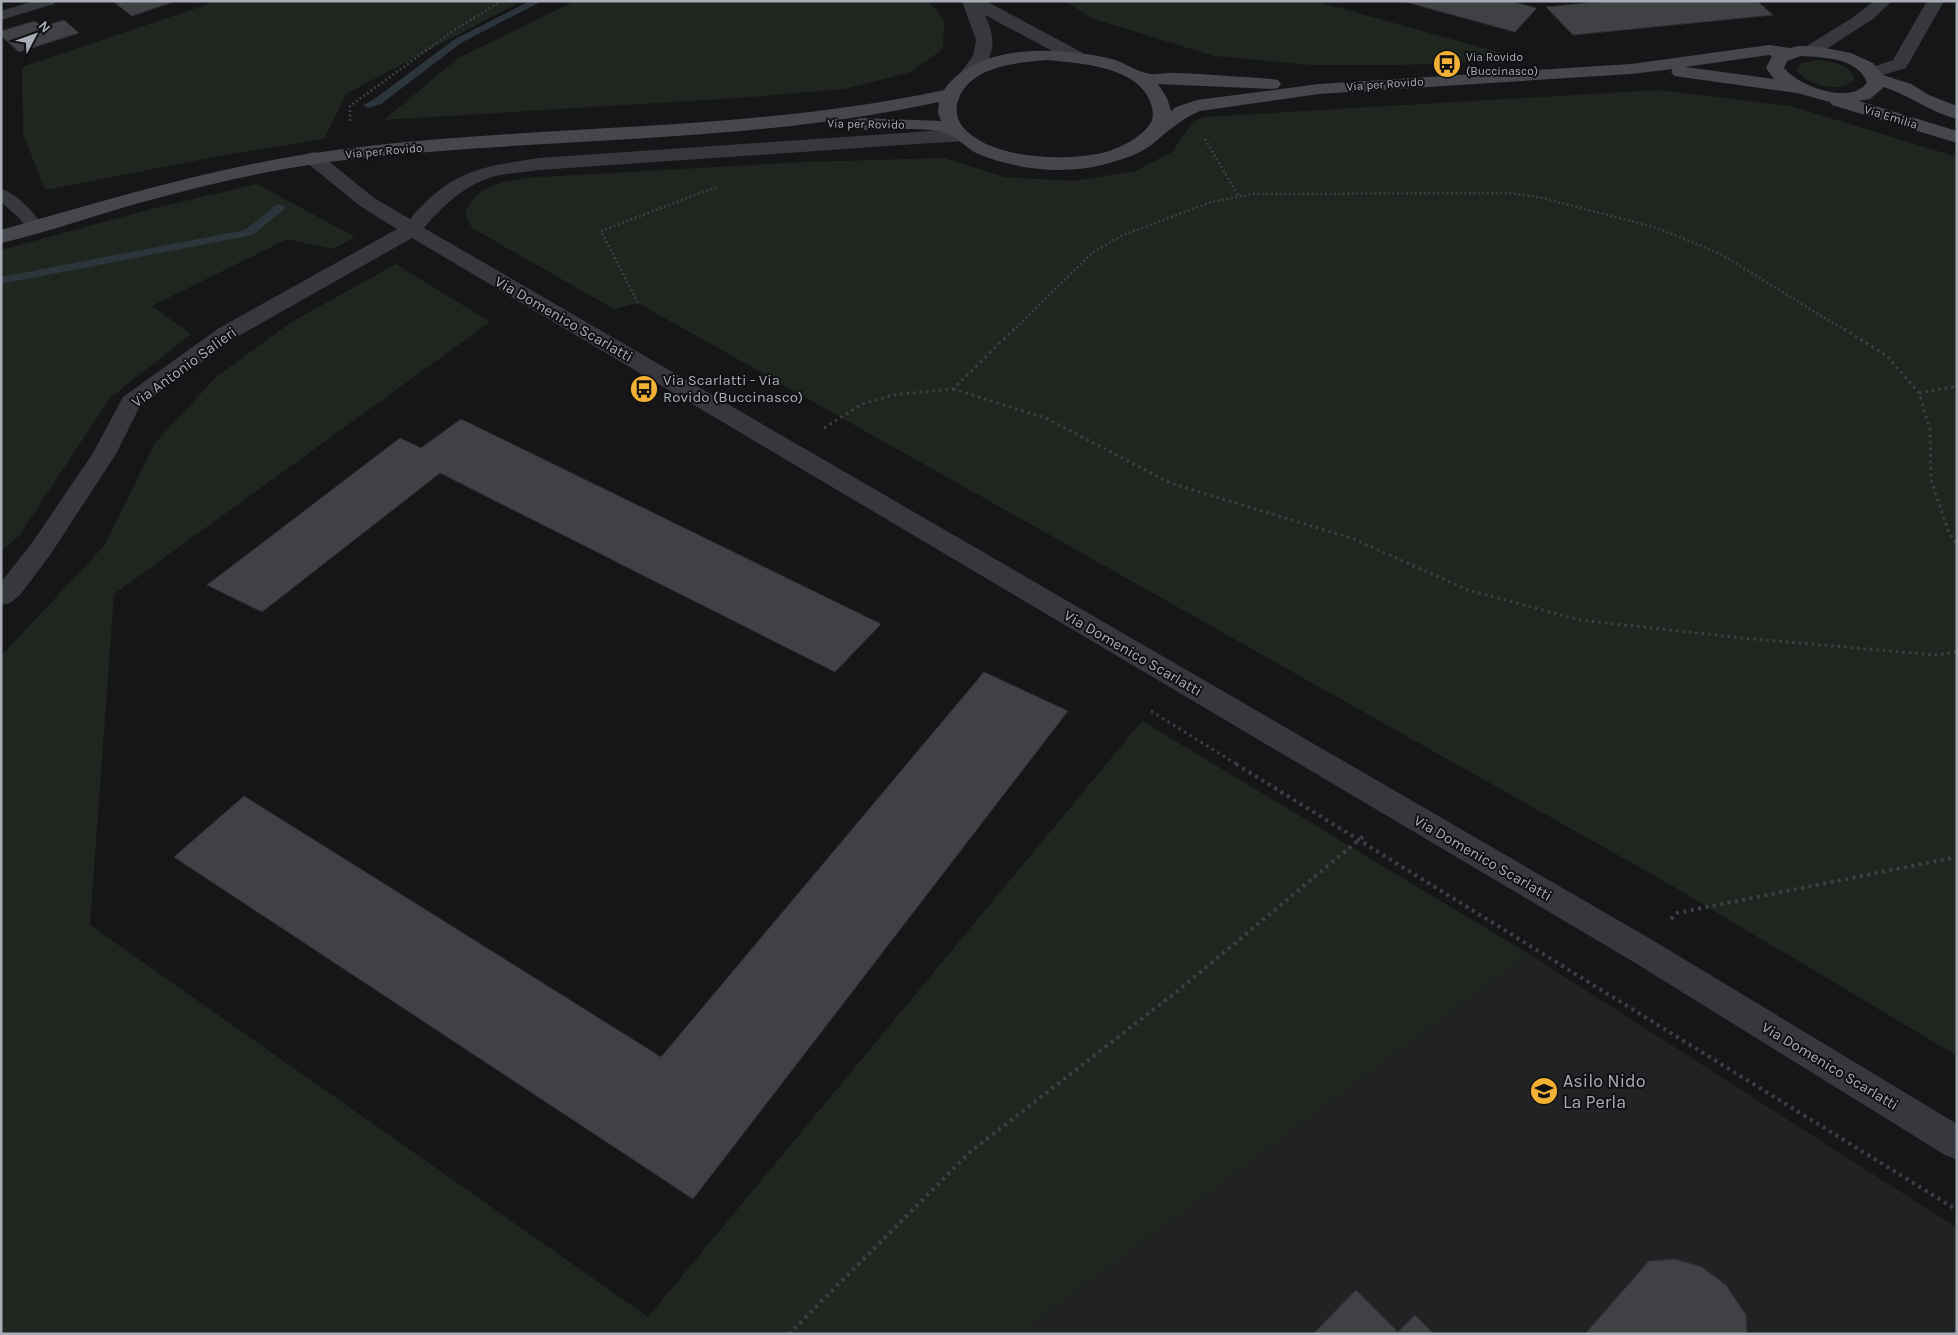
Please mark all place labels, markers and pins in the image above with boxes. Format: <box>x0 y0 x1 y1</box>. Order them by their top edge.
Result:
bus stop icon: Via Rovido (Buccinasco) <box>1432 49 1462 79</box>
place label: Via Rovido (Buccinasco) <box>1466 50 1538 78</box>
place label: Via Scarlatti - Via Rovido (Buccinasco) <box>663 371 803 406</box>
bus stop icon: Via Scarlatti - Via Rovido (Buccinasco) <box>629 374 659 404</box>
place label: Asilo Nido La Perla <box>1563 1070 1646 1113</box>
school or university icon: Asilo Nido La Perla <box>1529 1076 1559 1106</box>

